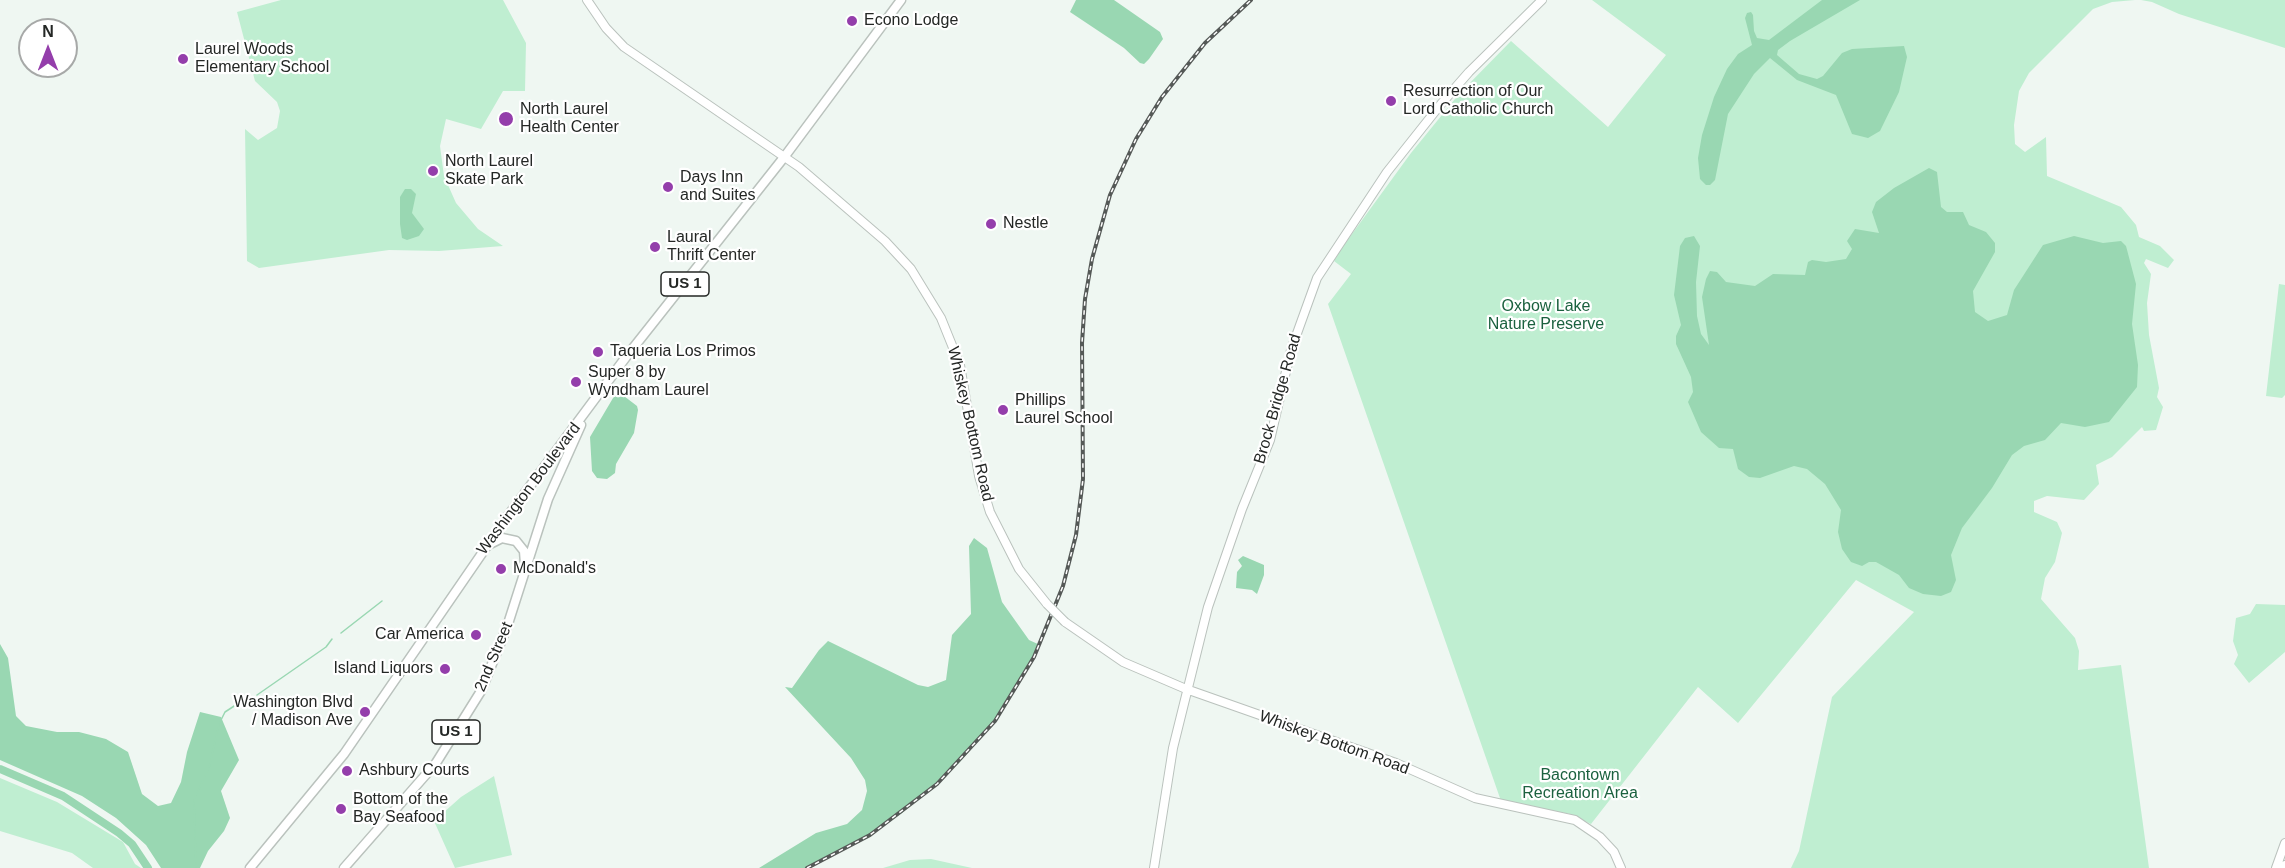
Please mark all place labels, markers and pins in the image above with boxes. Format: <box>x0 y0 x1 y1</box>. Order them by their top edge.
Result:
place label: Econo Lodge <box>864 11 958 31</box>
marker: Econo Lodge <box>845 14 859 28</box>
place label: Laurel Woods Elementary School <box>195 40 329 78</box>
marker: Laurel Woods Elementary School <box>176 52 190 66</box>
place label: Resurrection of Our Lord Catholic Church <box>1403 82 1553 120</box>
marker: Resurrection of Our Lord Catholic Church <box>1384 94 1398 108</box>
place label: North Laurel Health Center <box>520 100 619 138</box>
marker: North Laurel Health Center <box>497 110 515 128</box>
place label: North Laurel Skate Park <box>445 152 533 190</box>
marker: North Laurel Skate Park <box>426 164 440 178</box>
place label: Days Inn and Suites <box>680 168 756 206</box>
marker: Days Inn and Suites <box>661 180 675 194</box>
place label: Nestle <box>1003 214 1048 234</box>
marker: Nestle <box>984 217 998 231</box>
place label: Laural Thrift Center <box>667 228 756 266</box>
marker: Laural Thrift Center <box>648 240 662 254</box>
place label: Taqueria Los Primos <box>610 342 756 362</box>
marker: Taqueria Los Primos <box>591 345 605 359</box>
place label: Super 8 by Wyndham Laurel <box>588 363 709 401</box>
marker: Super 8 by Wyndham Laurel <box>569 375 583 389</box>
place label: Phillips Laurel School <box>1015 391 1113 429</box>
marker: Phillips Laurel School <box>996 403 1010 417</box>
place label: McDonald's <box>513 559 596 579</box>
marker: McDonald's <box>494 562 508 576</box>
place label: Car America <box>375 625 464 645</box>
marker: Car America <box>469 628 483 642</box>
place label: Island Liquors <box>333 659 433 679</box>
marker: Island Liquors <box>438 662 452 676</box>
place label: Washington Blvd / Madison Ave <box>234 693 353 731</box>
marker: Washington Blvd / Madison Ave <box>358 705 372 719</box>
place label: Ashbury Courts <box>359 761 469 781</box>
marker: Ashbury Courts <box>340 764 354 778</box>
place label: Bottom of the Bay Seafood <box>353 790 448 828</box>
marker: Bottom of the Bay Seafood <box>334 802 348 816</box>

